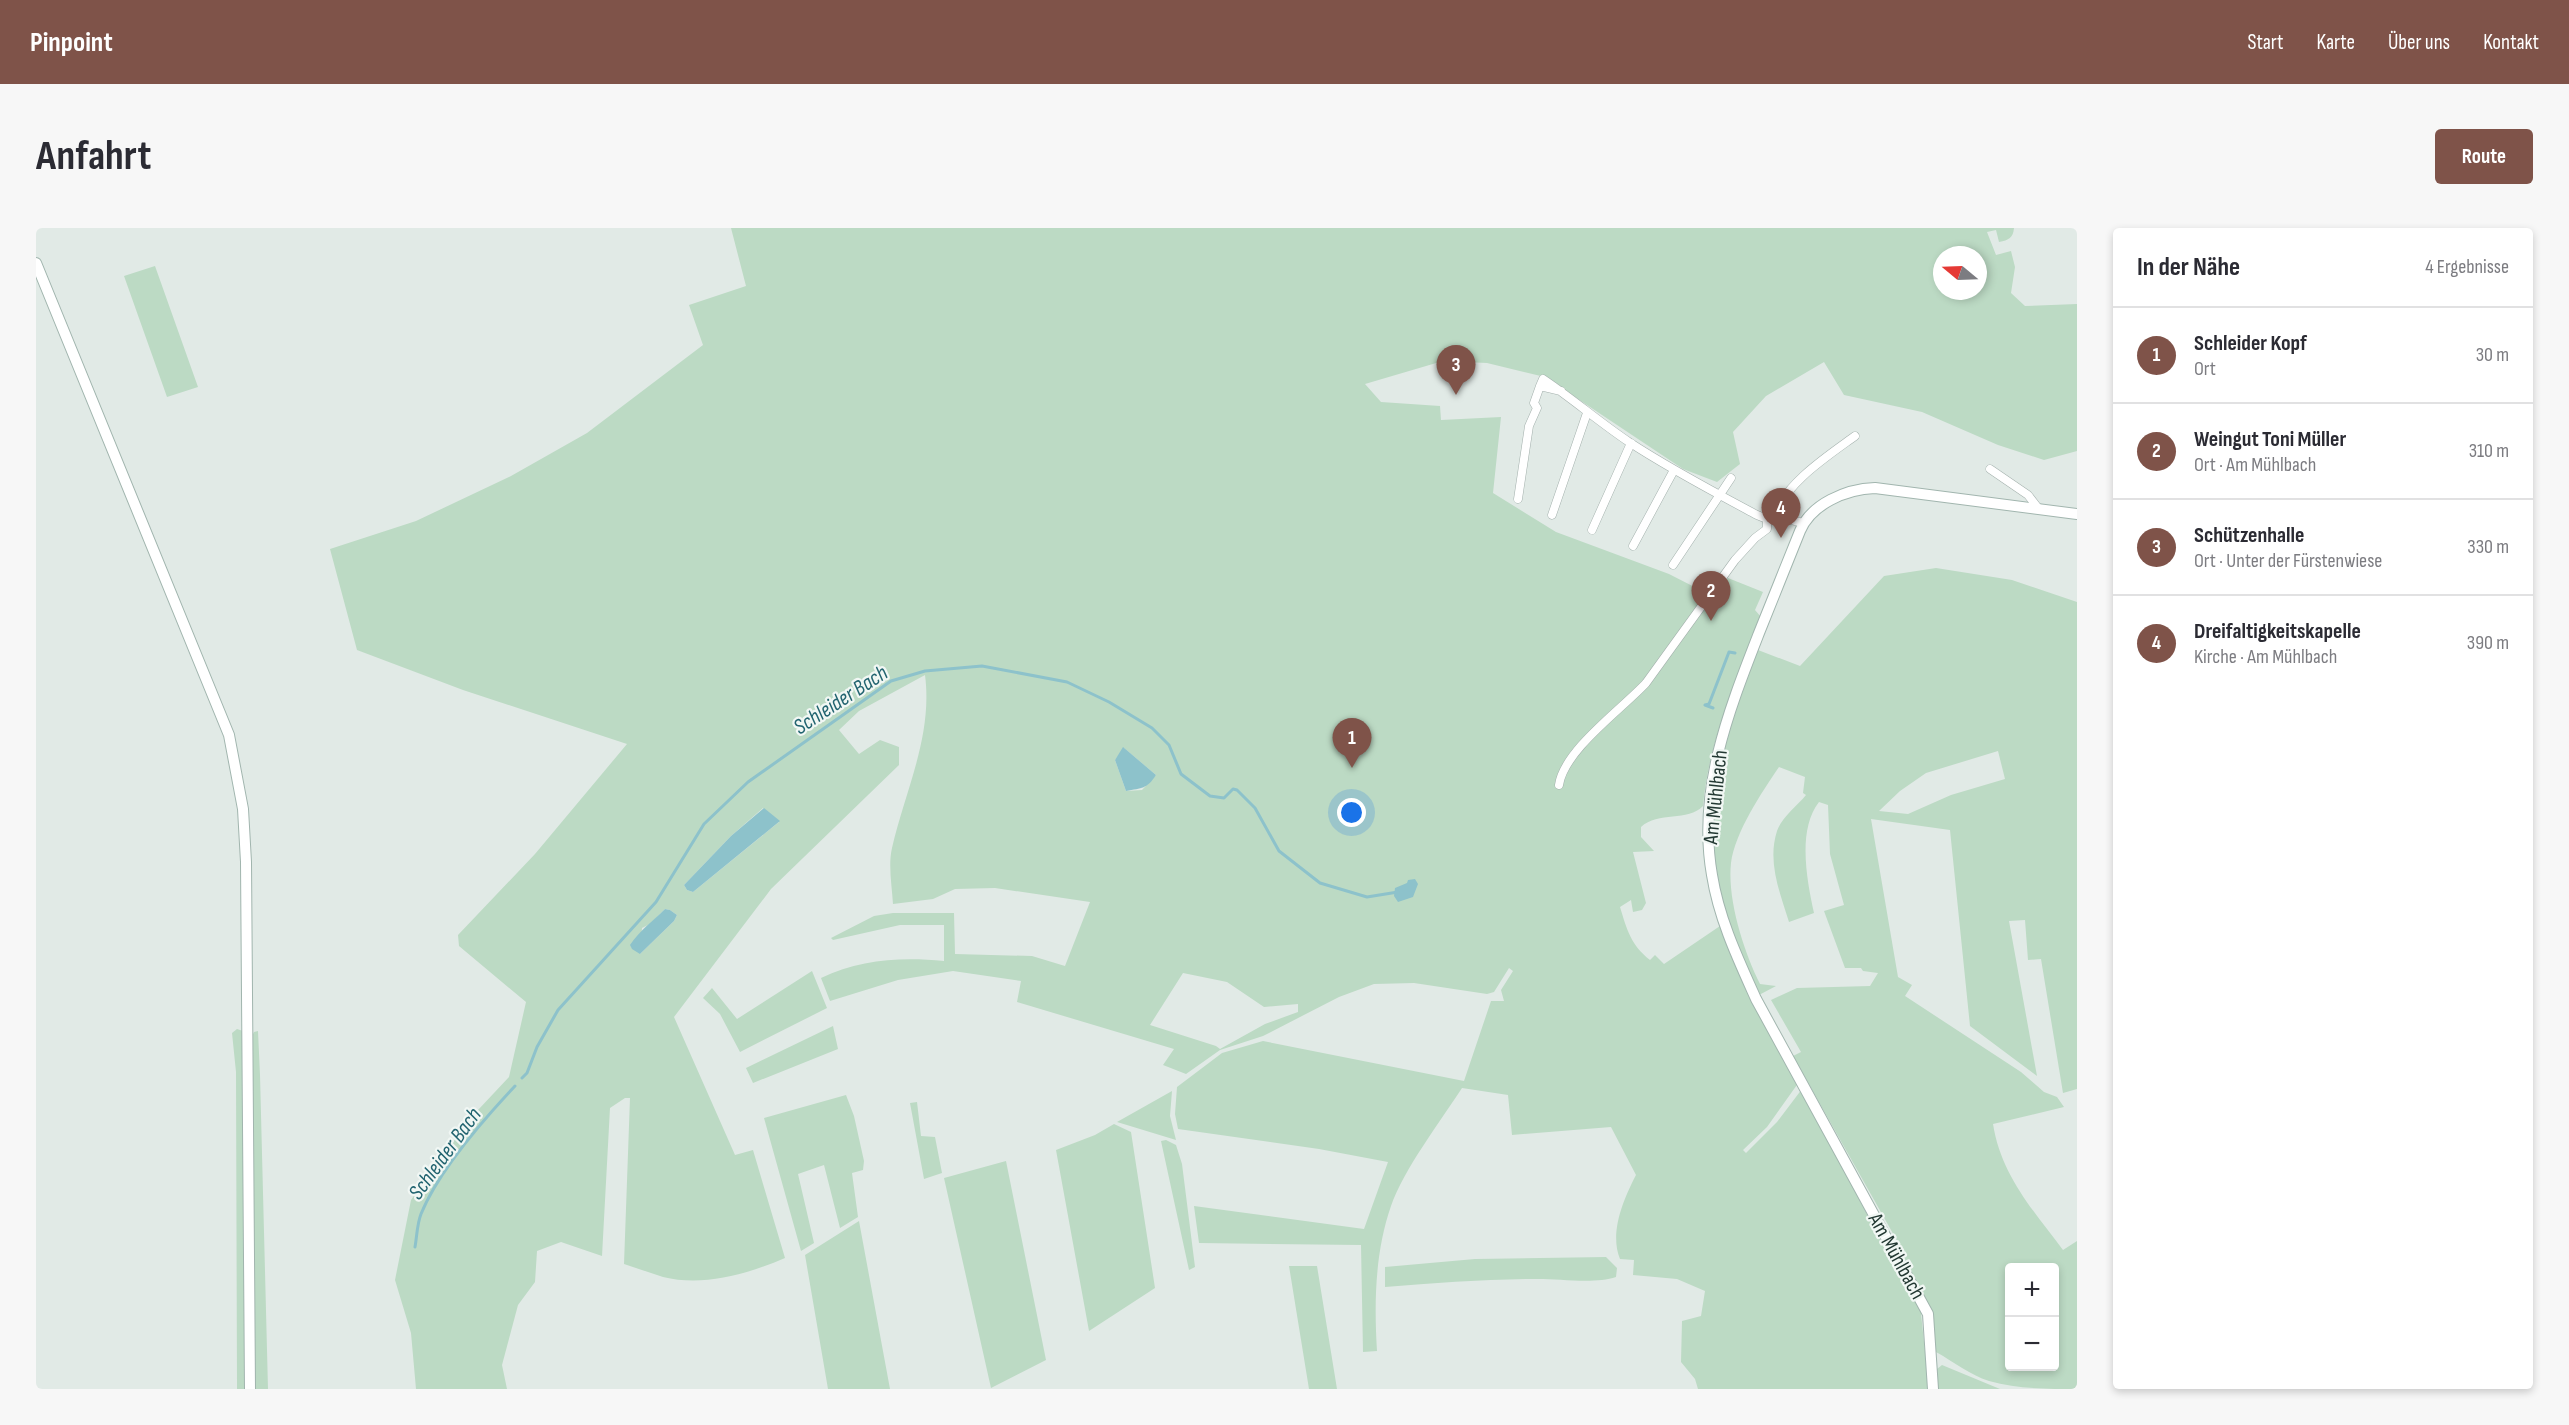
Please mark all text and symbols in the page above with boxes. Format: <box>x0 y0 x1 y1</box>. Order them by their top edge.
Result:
text: Pinpoint <box>30 26 113 59</box>
text: Start <box>2247 30 2284 55</box>
text: Karte <box>2317 30 2355 55</box>
text: Über uns <box>2388 30 2450 55</box>
text: Kontakt <box>2483 30 2539 55</box>
button: Route <box>2435 129 2533 184</box>
text: Anfahrt <box>36 131 151 182</box>
north arrow <box>1933 246 1987 300</box>
text: In der Nähe <box>2137 252 2240 283</box>
text: 4 Ergebnisse <box>2425 255 2509 279</box>
text: Schleider Kopf <box>2194 330 2307 357</box>
text: 1 <box>2153 343 2160 367</box>
text: 30 m <box>2476 343 2509 367</box>
pin: 3 <box>1436 346 1476 395</box>
text: Ort <box>2194 357 2216 381</box>
text: Weingut Toni Müller <box>2194 426 2346 453</box>
text: 2 <box>2152 439 2161 463</box>
text: 310 m <box>2469 439 2509 463</box>
text: Ort · Am Mühlbach <box>2194 453 2316 477</box>
pin: 4 <box>1762 488 1800 538</box>
text: Schützenhalle <box>2194 522 2304 549</box>
text: 3 <box>2152 535 2161 559</box>
text: 330 m <box>2467 535 2509 559</box>
text: Ort · Unter der Fürstenwiese <box>2194 549 2382 573</box>
pin: 2 <box>1692 572 1730 621</box>
text: Dreifaltigkeitskapelle <box>2194 618 2361 645</box>
text: 4 <box>2152 631 2161 655</box>
text: 390 m <box>2467 631 2509 655</box>
text: Kirche · Am Mühlbach <box>2194 645 2337 669</box>
water label: Schleider Bach <box>788 660 893 741</box>
pin: 1 <box>1332 718 1372 768</box>
street label: Am Mühlbach <box>1698 749 1733 846</box>
your location <box>1337 798 1366 827</box>
water label: Schleider Bach <box>403 1103 488 1205</box>
street label: Am Mühlbach <box>1862 1208 1930 1304</box>
map controls <box>2005 1263 2059 1371</box>
button: + <box>2005 1263 2059 1317</box>
button: − <box>2005 1317 2059 1371</box>

